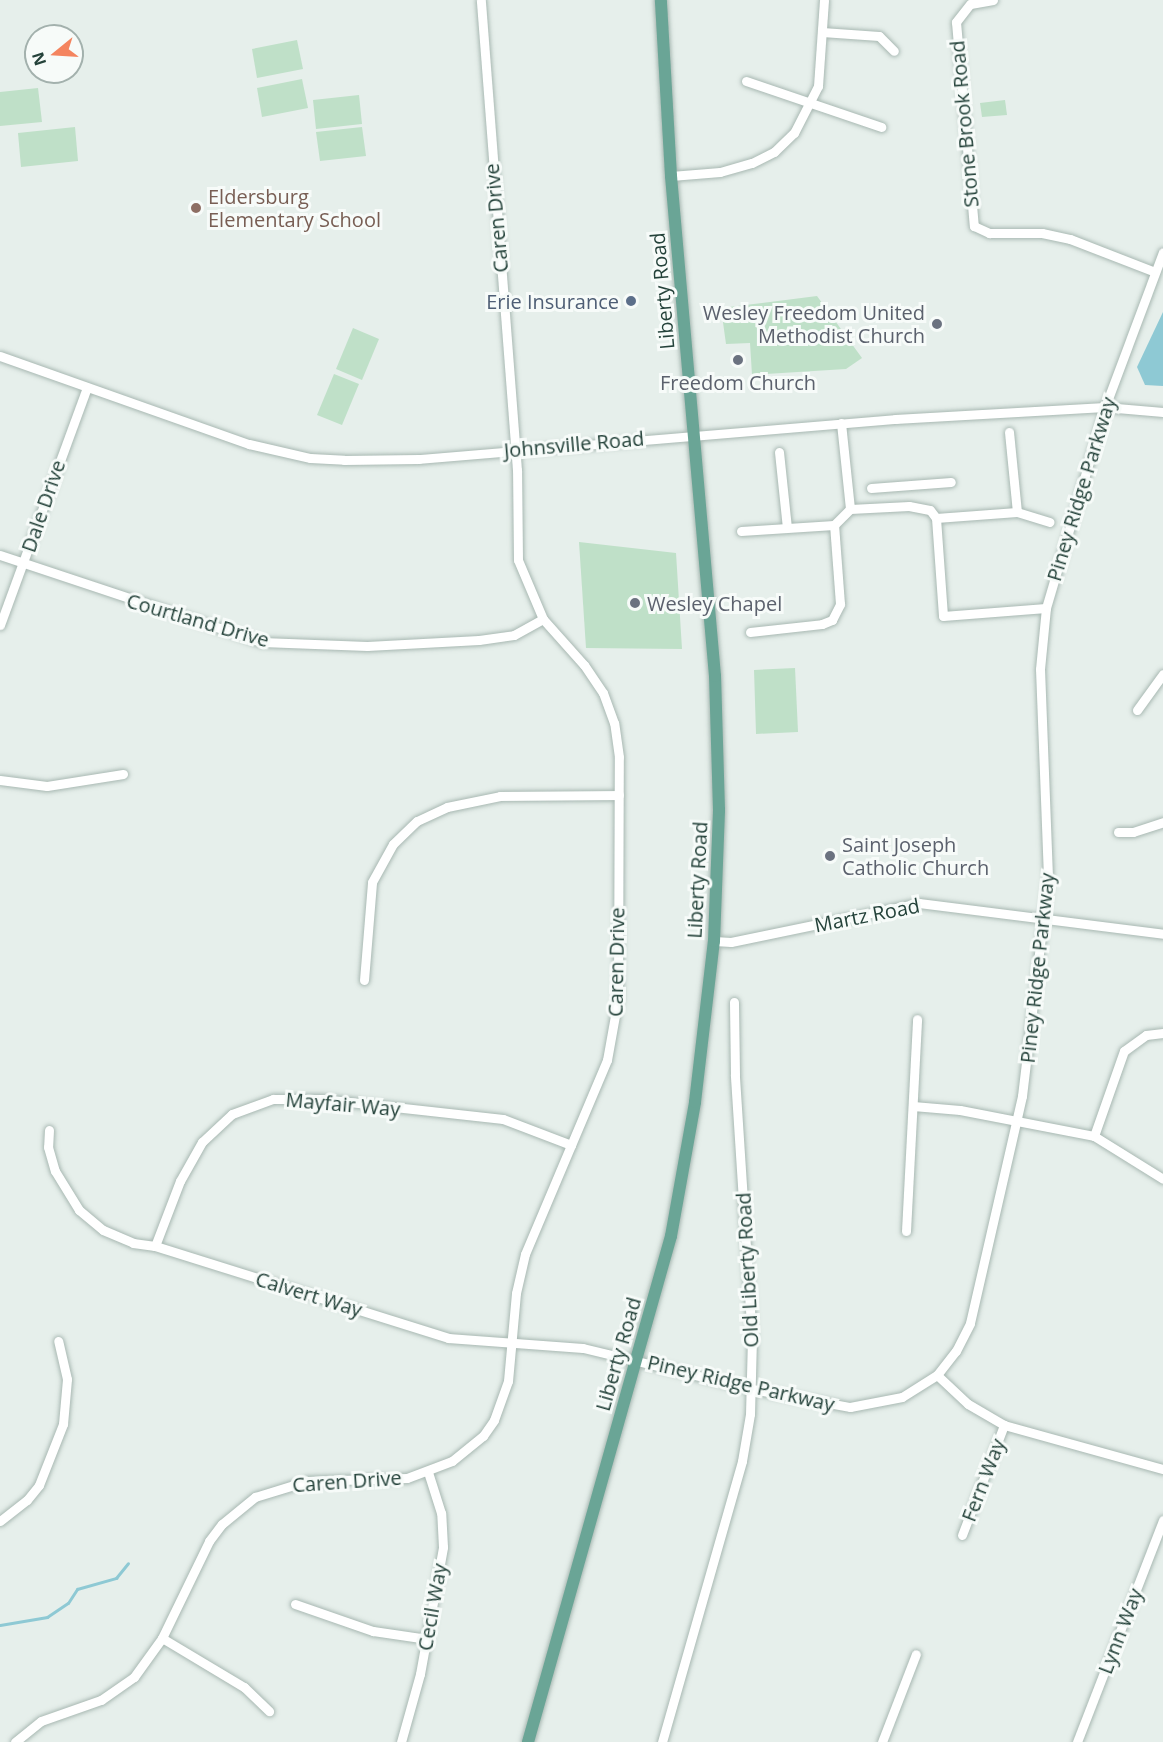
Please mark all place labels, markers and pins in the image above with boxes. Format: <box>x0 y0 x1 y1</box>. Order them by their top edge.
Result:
place label: Eldersburg Elementary School <box>208 184 381 231</box>
marker: Eldersburg Elementary School <box>189 201 203 215</box>
place label: Erie Insurance <box>486 289 619 313</box>
marker: Erie Insurance <box>624 294 638 308</box>
place label: Wesley Freedom United Methodist Church <box>703 300 925 347</box>
marker: Wesley Freedom United Methodist Church <box>930 317 944 331</box>
marker: Freedom Church <box>731 353 745 367</box>
place label: Freedom Church <box>660 370 816 394</box>
place label: Wesley Chapel <box>647 591 782 615</box>
marker: Wesley Chapel <box>628 596 642 610</box>
place label: Saint Joseph Catholic Church <box>842 832 989 879</box>
marker: Saint Joseph Catholic Church <box>823 849 837 863</box>

